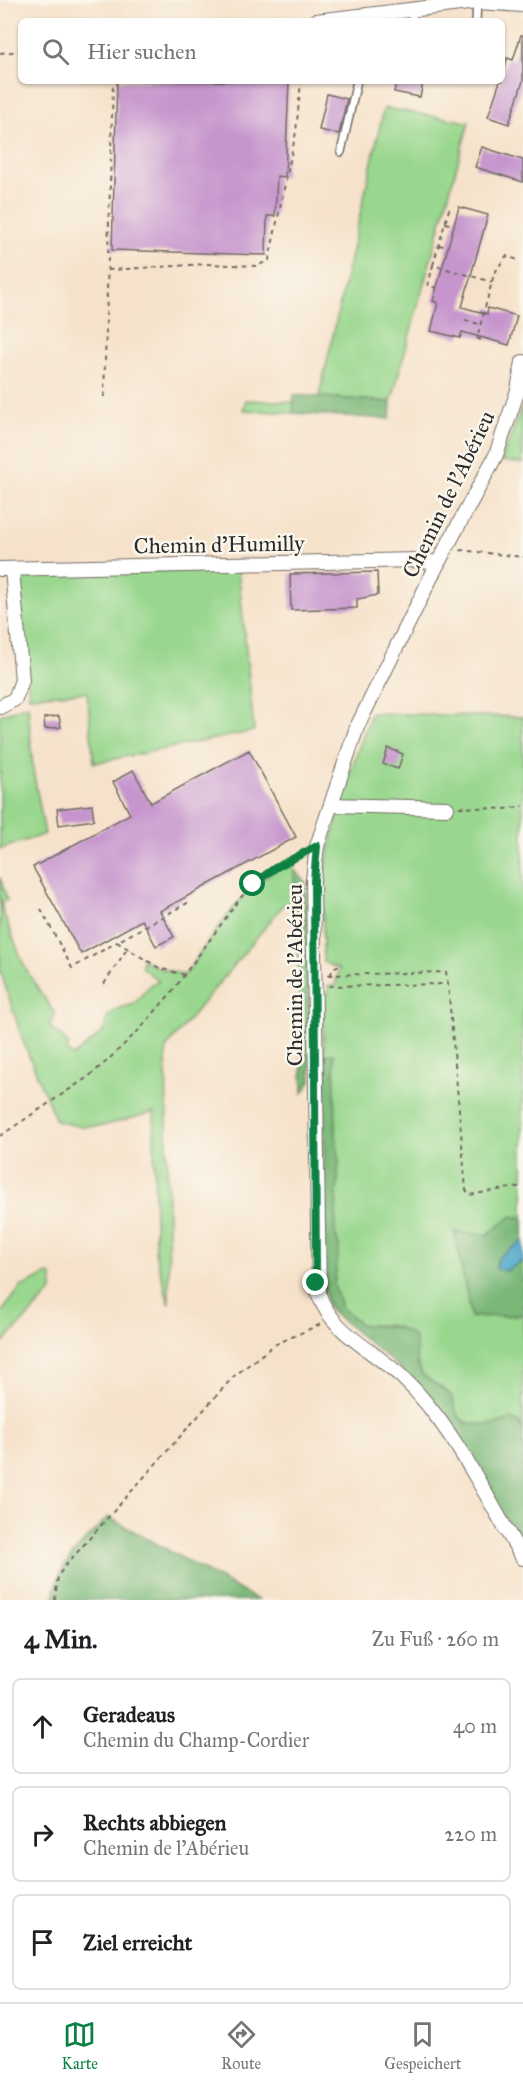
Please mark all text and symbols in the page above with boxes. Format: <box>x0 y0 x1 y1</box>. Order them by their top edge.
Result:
search box <box>18 18 505 84</box>
icon: search <box>39 35 72 68</box>
text: Hier suchen <box>87 38 196 65</box>
street label: Chemin de l'Abérieu <box>396 406 501 582</box>
street label: Chemin d'Humilly <box>133 529 305 559</box>
route start <box>239 870 265 896</box>
street label: Chemin de l'Abérieu <box>281 883 308 1066</box>
route end <box>302 1269 328 1295</box>
text: 4 Min. <box>24 1623 98 1655</box>
text: Zu Fuß · 260 m <box>372 1627 499 1651</box>
text: Geradeaus <box>83 1701 175 1728</box>
icon: ahead <box>26 1710 59 1743</box>
text: 40 m <box>453 1714 497 1738</box>
text: Chemin du Champ-Cordier <box>83 1728 309 1752</box>
text: Rechts abbiegen <box>83 1809 226 1836</box>
icon: right <box>26 1818 59 1851</box>
text: 220 m <box>445 1822 497 1846</box>
text: Chemin de l'Abérieu <box>83 1836 249 1860</box>
icon: arrive <box>26 1926 59 1959</box>
text: Ziel erreicht <box>83 1929 192 1956</box>
tab: Karte <box>62 2018 98 2073</box>
tab: Route <box>221 2018 261 2073</box>
tab: Gespeichert <box>384 2018 461 2073</box>

